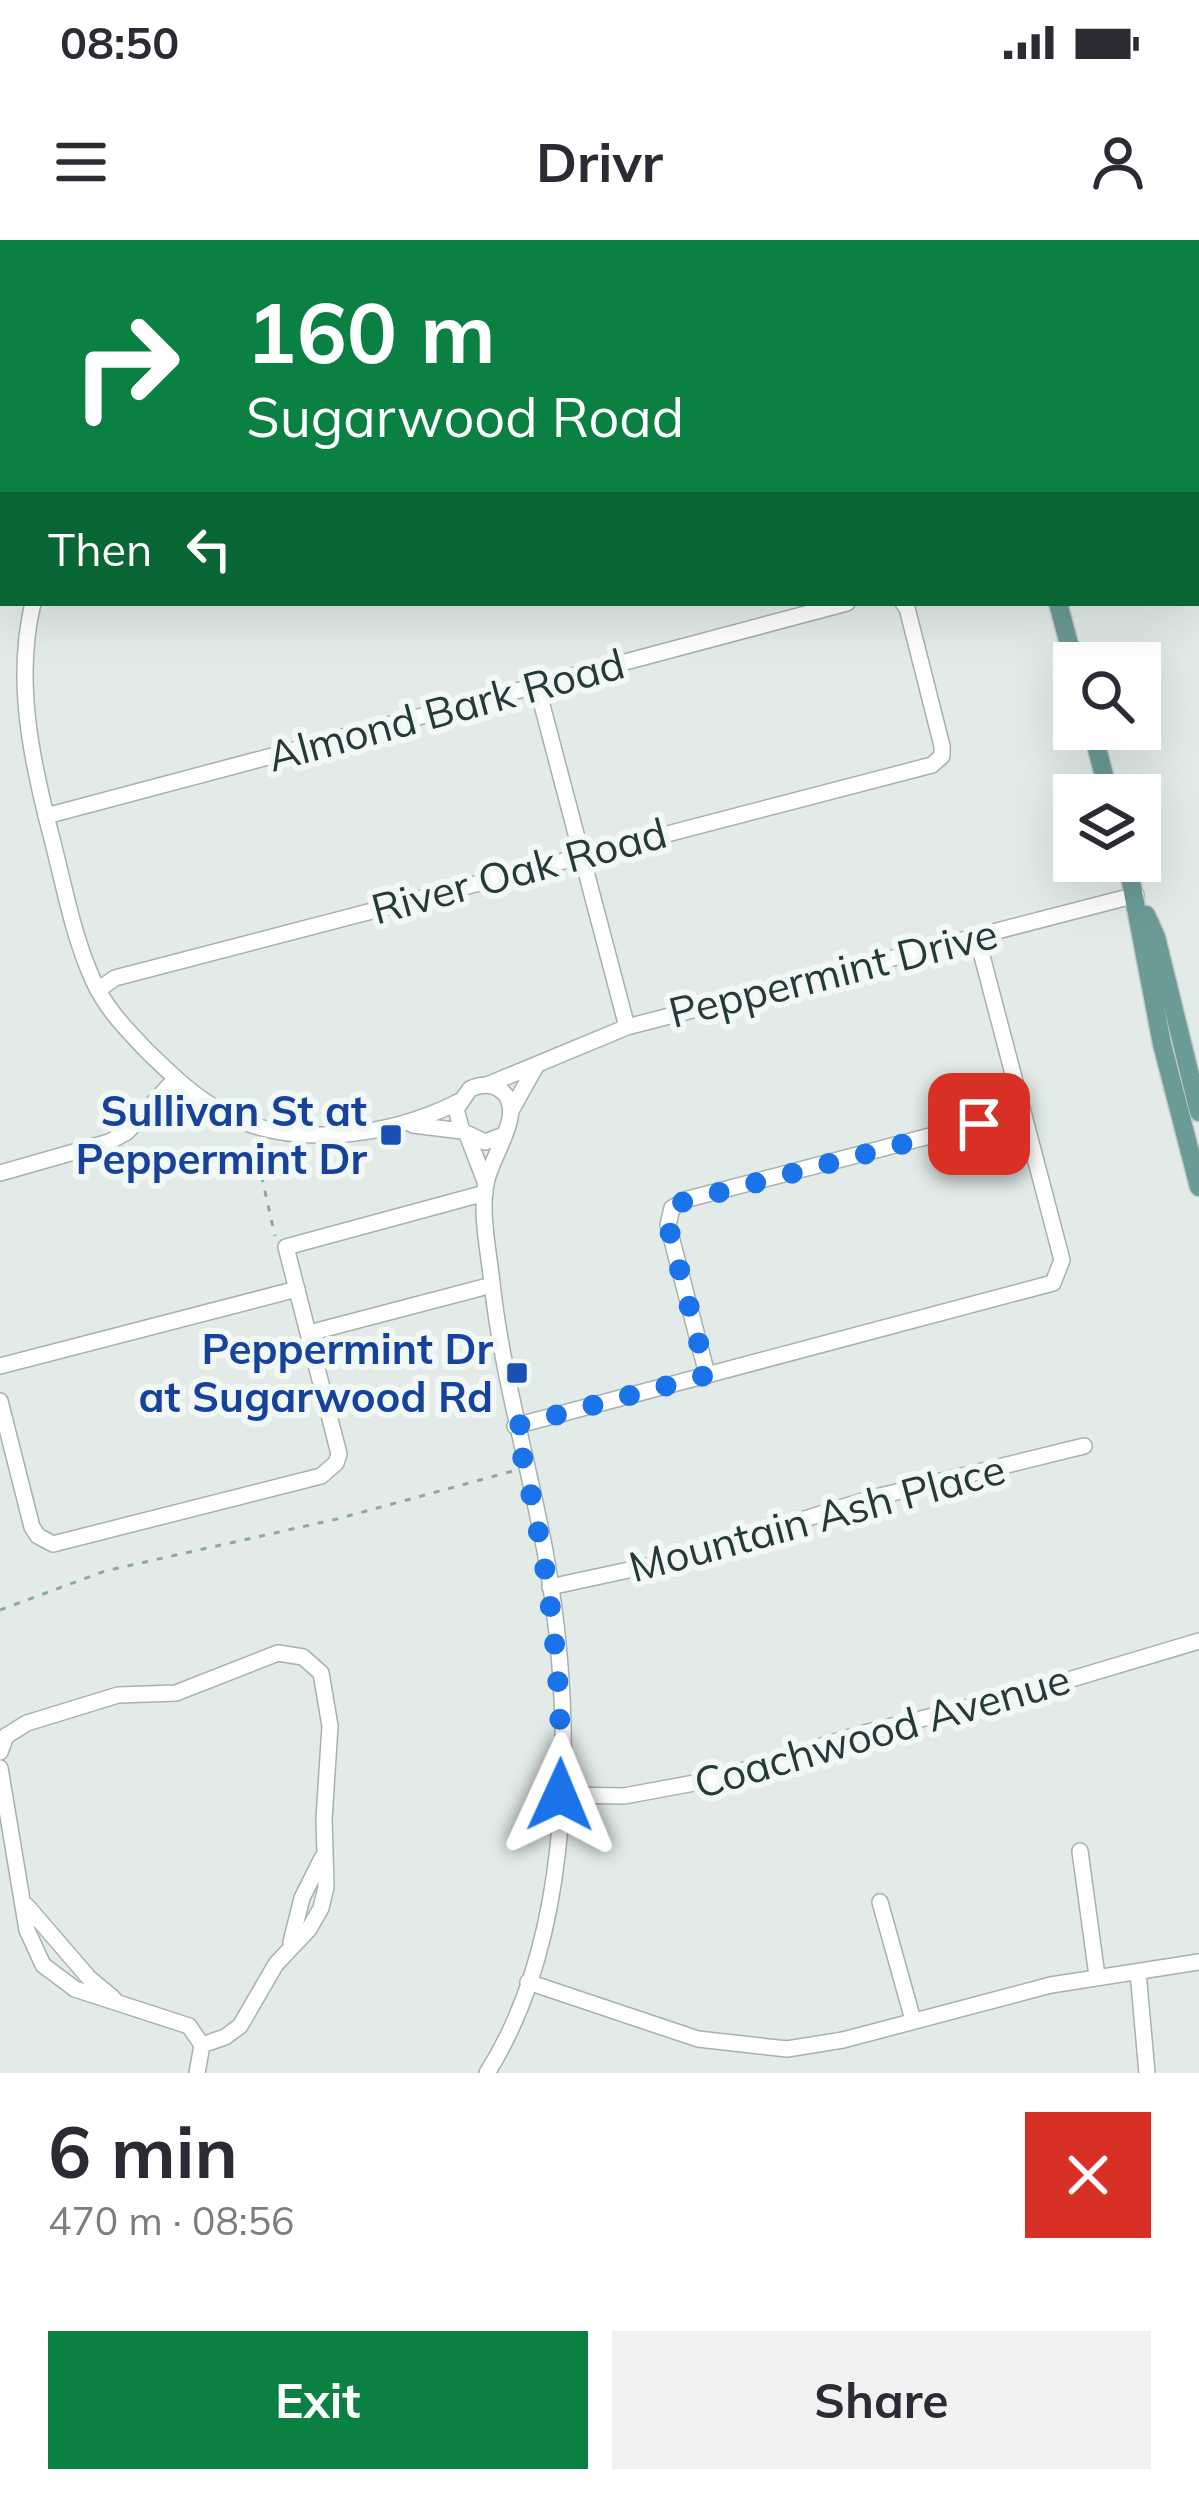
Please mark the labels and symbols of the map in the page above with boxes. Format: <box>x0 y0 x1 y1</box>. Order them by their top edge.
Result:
street label: Almond Bark Road <box>262 636 630 783</box>
street label: River Oak Road <box>366 806 672 935</box>
street label: Peppermint Drive <box>663 906 1002 1039</box>
pin <box>928 1073 1030 1175</box>
place label: Sullivan St at Peppermint Dr <box>75 1084 367 1185</box>
marker: Sullivan St at Peppermint Dr <box>378 1122 404 1148</box>
place label: Peppermint Dr at Sugarwood Rd <box>139 1322 493 1423</box>
marker: Peppermint Dr at Sugarwood Rd <box>504 1360 530 1386</box>
street label: Mountain Ash Place <box>623 1442 1011 1593</box>
street label: Coachwood Avenue <box>688 1652 1076 1810</box>
position arrow <box>497 1732 623 1858</box>

